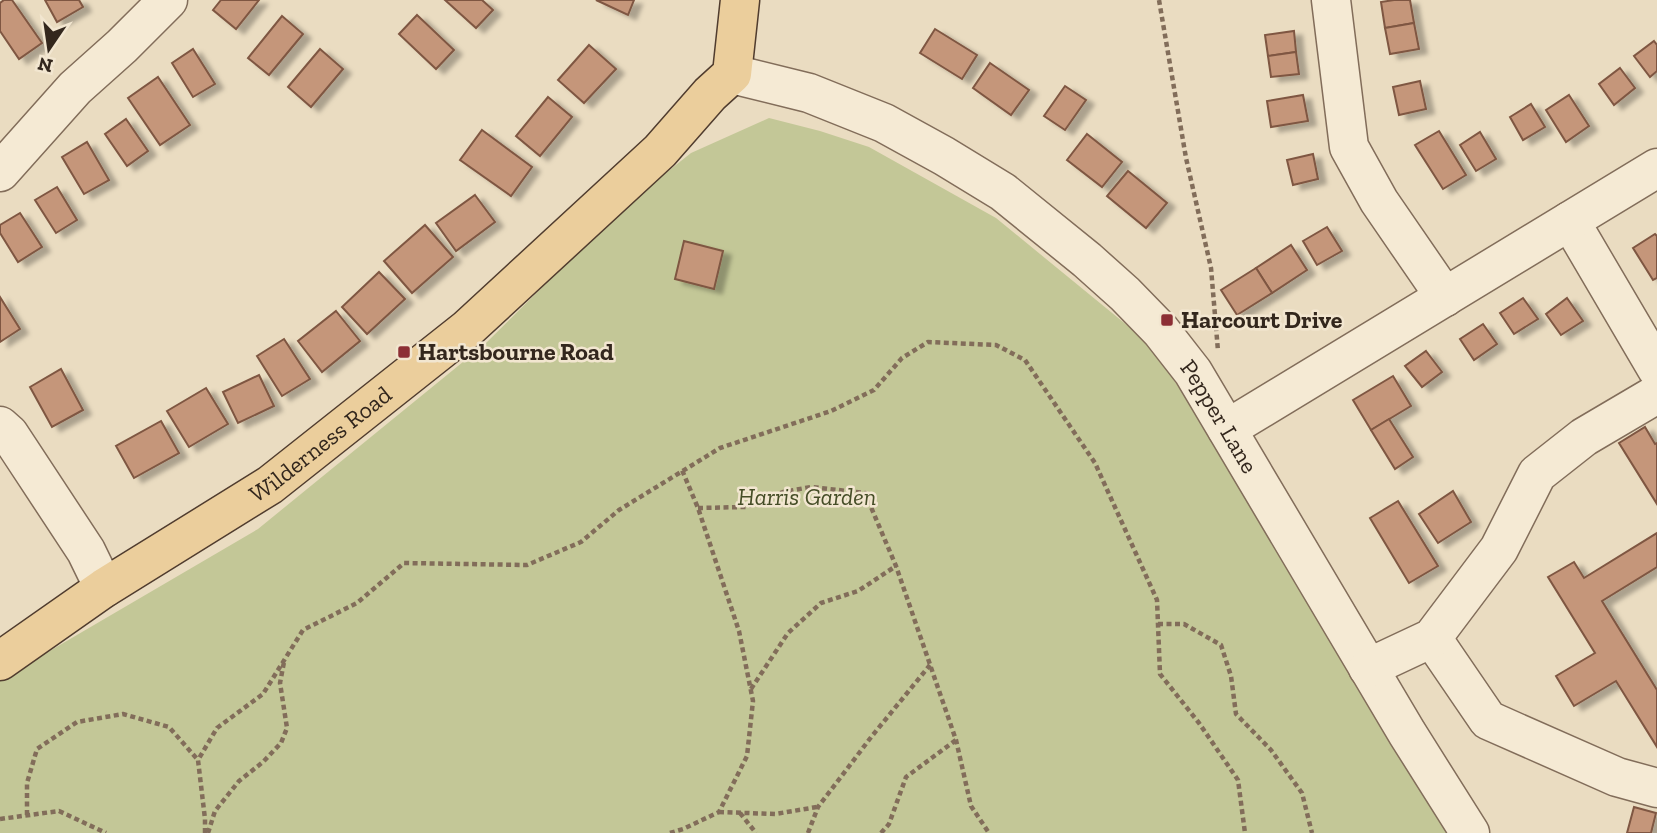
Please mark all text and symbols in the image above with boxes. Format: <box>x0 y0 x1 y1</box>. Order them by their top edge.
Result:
north arrow <box>14 14 84 84</box>
text: N <box>36 52 55 78</box>
place label: Harcourt Drive <box>1181 305 1343 334</box>
marker: Harcourt Drive <box>1159 312 1175 328</box>
place label: Hartsbourne Road <box>418 337 614 366</box>
marker: Hartsbourne Road <box>396 344 412 360</box>
street label: Pepper Lane <box>1175 353 1265 478</box>
street label: Wilderness Road <box>244 379 397 508</box>
park label: Harris Garden <box>738 482 876 511</box>

